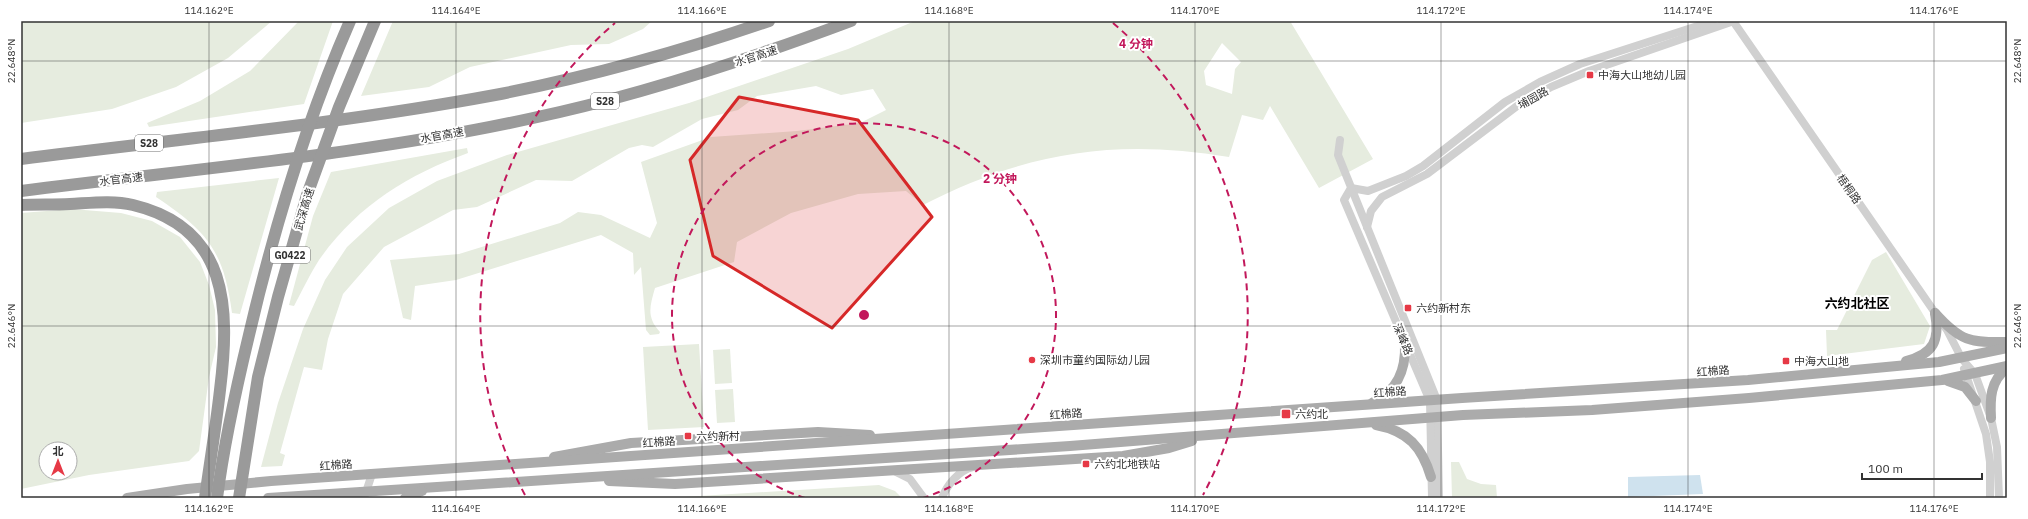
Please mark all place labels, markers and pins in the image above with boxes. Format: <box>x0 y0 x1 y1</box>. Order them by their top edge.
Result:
place label: 中海大山地幼儿园 <box>1598 68 1686 82</box>
marker: 中海大山地幼儿园 <box>1585 70 1595 80</box>
place label: 六约新村东 <box>1416 301 1471 315</box>
marker: 六约新村东 <box>1403 303 1413 313</box>
centre of rings <box>857 308 871 322</box>
place label: 深圳市童约国际幼儿园 <box>1040 353 1150 367</box>
place label: 中海大山地 <box>1794 354 1849 368</box>
marker: 深圳市童约国际幼儿园 <box>1027 355 1037 365</box>
marker: 中海大山地 <box>1781 356 1791 366</box>
place label: 六约北 <box>1295 407 1328 421</box>
marker: 六约北 <box>1280 408 1292 420</box>
place label: 六约新村 <box>696 429 740 443</box>
marker: 六约新村 <box>683 431 693 441</box>
place label: 六约北地铁站 <box>1094 457 1160 471</box>
marker: 六约北地铁站 <box>1081 459 1091 469</box>

